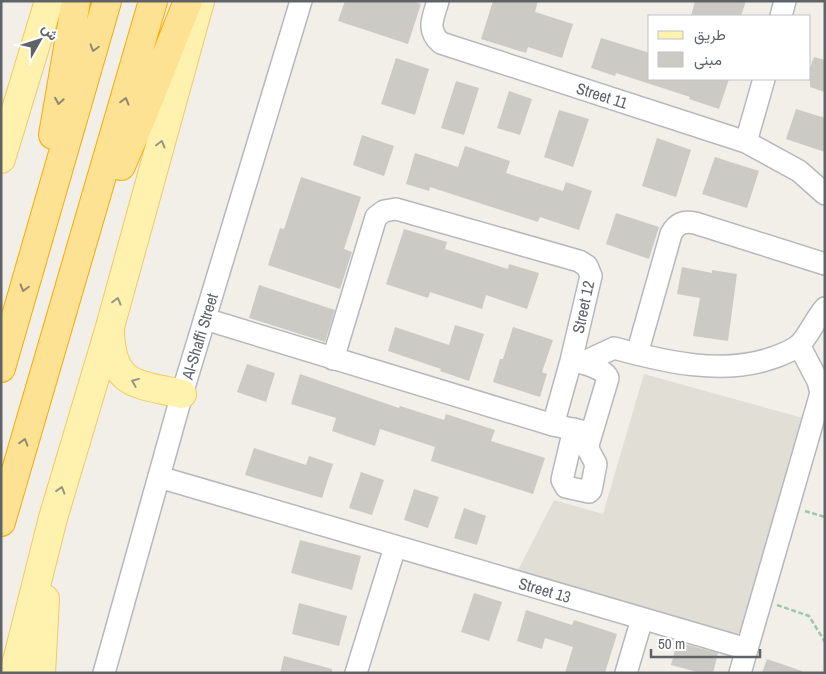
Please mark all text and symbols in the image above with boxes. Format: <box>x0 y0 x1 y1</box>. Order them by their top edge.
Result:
north arrow <box>15 15 65 65</box>
legend <box>648 15 811 80</box>
text: ش <box>38 20 63 44</box>
text: طريق <box>694 24 726 45</box>
one-way arrow <box>89 43 99 52</box>
text: مبنى <box>694 49 722 70</box>
street label: Street 11 <box>574 77 631 114</box>
one-way arrow <box>54 97 64 105</box>
one-way arrow <box>119 97 129 106</box>
one-way arrow <box>155 141 165 149</box>
street label: Street 12 <box>567 279 599 335</box>
one-way arrow <box>20 284 30 292</box>
street label: Al-Shaffi Street <box>176 290 223 383</box>
one-way arrow <box>112 297 122 305</box>
one-way arrow <box>131 377 140 388</box>
one-way arrow <box>19 438 29 446</box>
one-way arrow <box>56 486 66 495</box>
street label: Street 13 <box>516 572 573 608</box>
scale bar <box>651 626 760 658</box>
text: 50 m <box>658 633 685 654</box>

